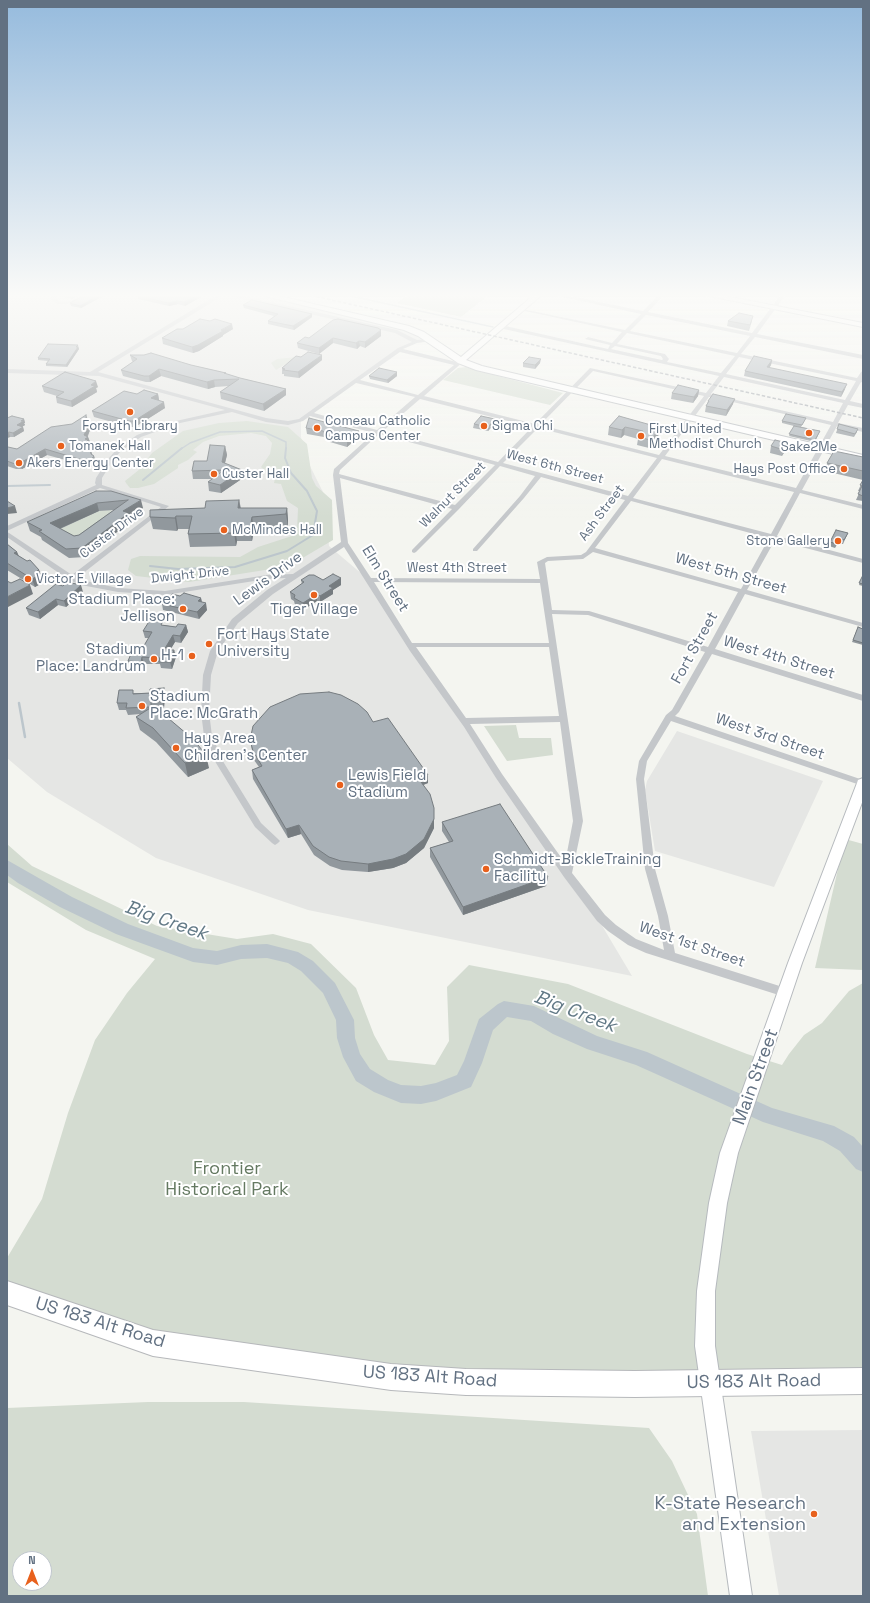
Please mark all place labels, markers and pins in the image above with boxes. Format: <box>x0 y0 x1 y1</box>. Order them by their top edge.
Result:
marker: Forsyth Library <box>125 407 135 417</box>
place label: Comeau Catholic Campus Center <box>325 413 430 444</box>
place label: Forsyth Library <box>82 418 178 434</box>
place label: Sigma Chi <box>492 418 553 434</box>
marker: Sigma Chi <box>479 421 489 431</box>
place label: First United Methodist Church <box>649 421 762 452</box>
marker: Comeau Catholic Campus Center <box>312 423 322 433</box>
marker: Sake2Me <box>804 428 814 438</box>
marker: First United Methodist Church <box>636 431 646 441</box>
place label: Tomanek Hall <box>69 438 150 454</box>
place label: Sake2Me <box>781 439 837 455</box>
marker: Tomanek Hall <box>56 441 66 451</box>
place label: Akers Energy Center <box>27 455 154 471</box>
marker: Akers Energy Center <box>14 458 24 468</box>
place label: Hays Post Office <box>733 461 836 477</box>
marker: Hays Post Office <box>839 464 849 474</box>
place label: Custer Hall <box>222 466 289 482</box>
marker: Custer Hall <box>209 469 219 479</box>
place label: McMindes Hall <box>232 522 322 538</box>
marker: McMindes Hall <box>219 525 229 535</box>
place label: Stone Gallery <box>746 533 830 549</box>
marker: Stone Gallery <box>833 536 843 546</box>
place label: Victor E. Village <box>36 571 132 587</box>
marker: Victor E. Village <box>23 574 33 584</box>
marker: Tiger Village <box>309 590 319 600</box>
place label: Stadium Place: Jellison <box>68 591 175 626</box>
place label: Tiger Village <box>270 601 358 619</box>
marker: Stadium Place: Jellison <box>178 604 188 614</box>
place label: Fort Hays State University <box>217 626 330 661</box>
marker: Fort Hays State University <box>204 639 214 649</box>
place label: Stadium Place: Landrum <box>36 641 146 676</box>
place label: H-1 <box>161 647 184 665</box>
marker: H-1 <box>187 651 197 661</box>
marker: Stadium Place: Landrum <box>149 654 159 664</box>
place label: Stadium Place: McGrath <box>150 688 258 723</box>
marker: Stadium Place: McGrath <box>137 701 147 711</box>
place label: Hays Area Children's Center <box>184 730 307 765</box>
marker: Hays Area Children's Center <box>171 743 181 753</box>
place label: Lewis Field Stadium <box>348 767 426 802</box>
marker: Lewis Field Stadium <box>335 780 345 790</box>
place label: Schmidt-BickleTraining Facility <box>494 851 661 886</box>
marker: Schmidt-BickleTraining Facility <box>481 864 491 874</box>
place label: K-State Research and Extension <box>655 1493 806 1536</box>
marker: K-State Research and Extension <box>809 1509 819 1519</box>

